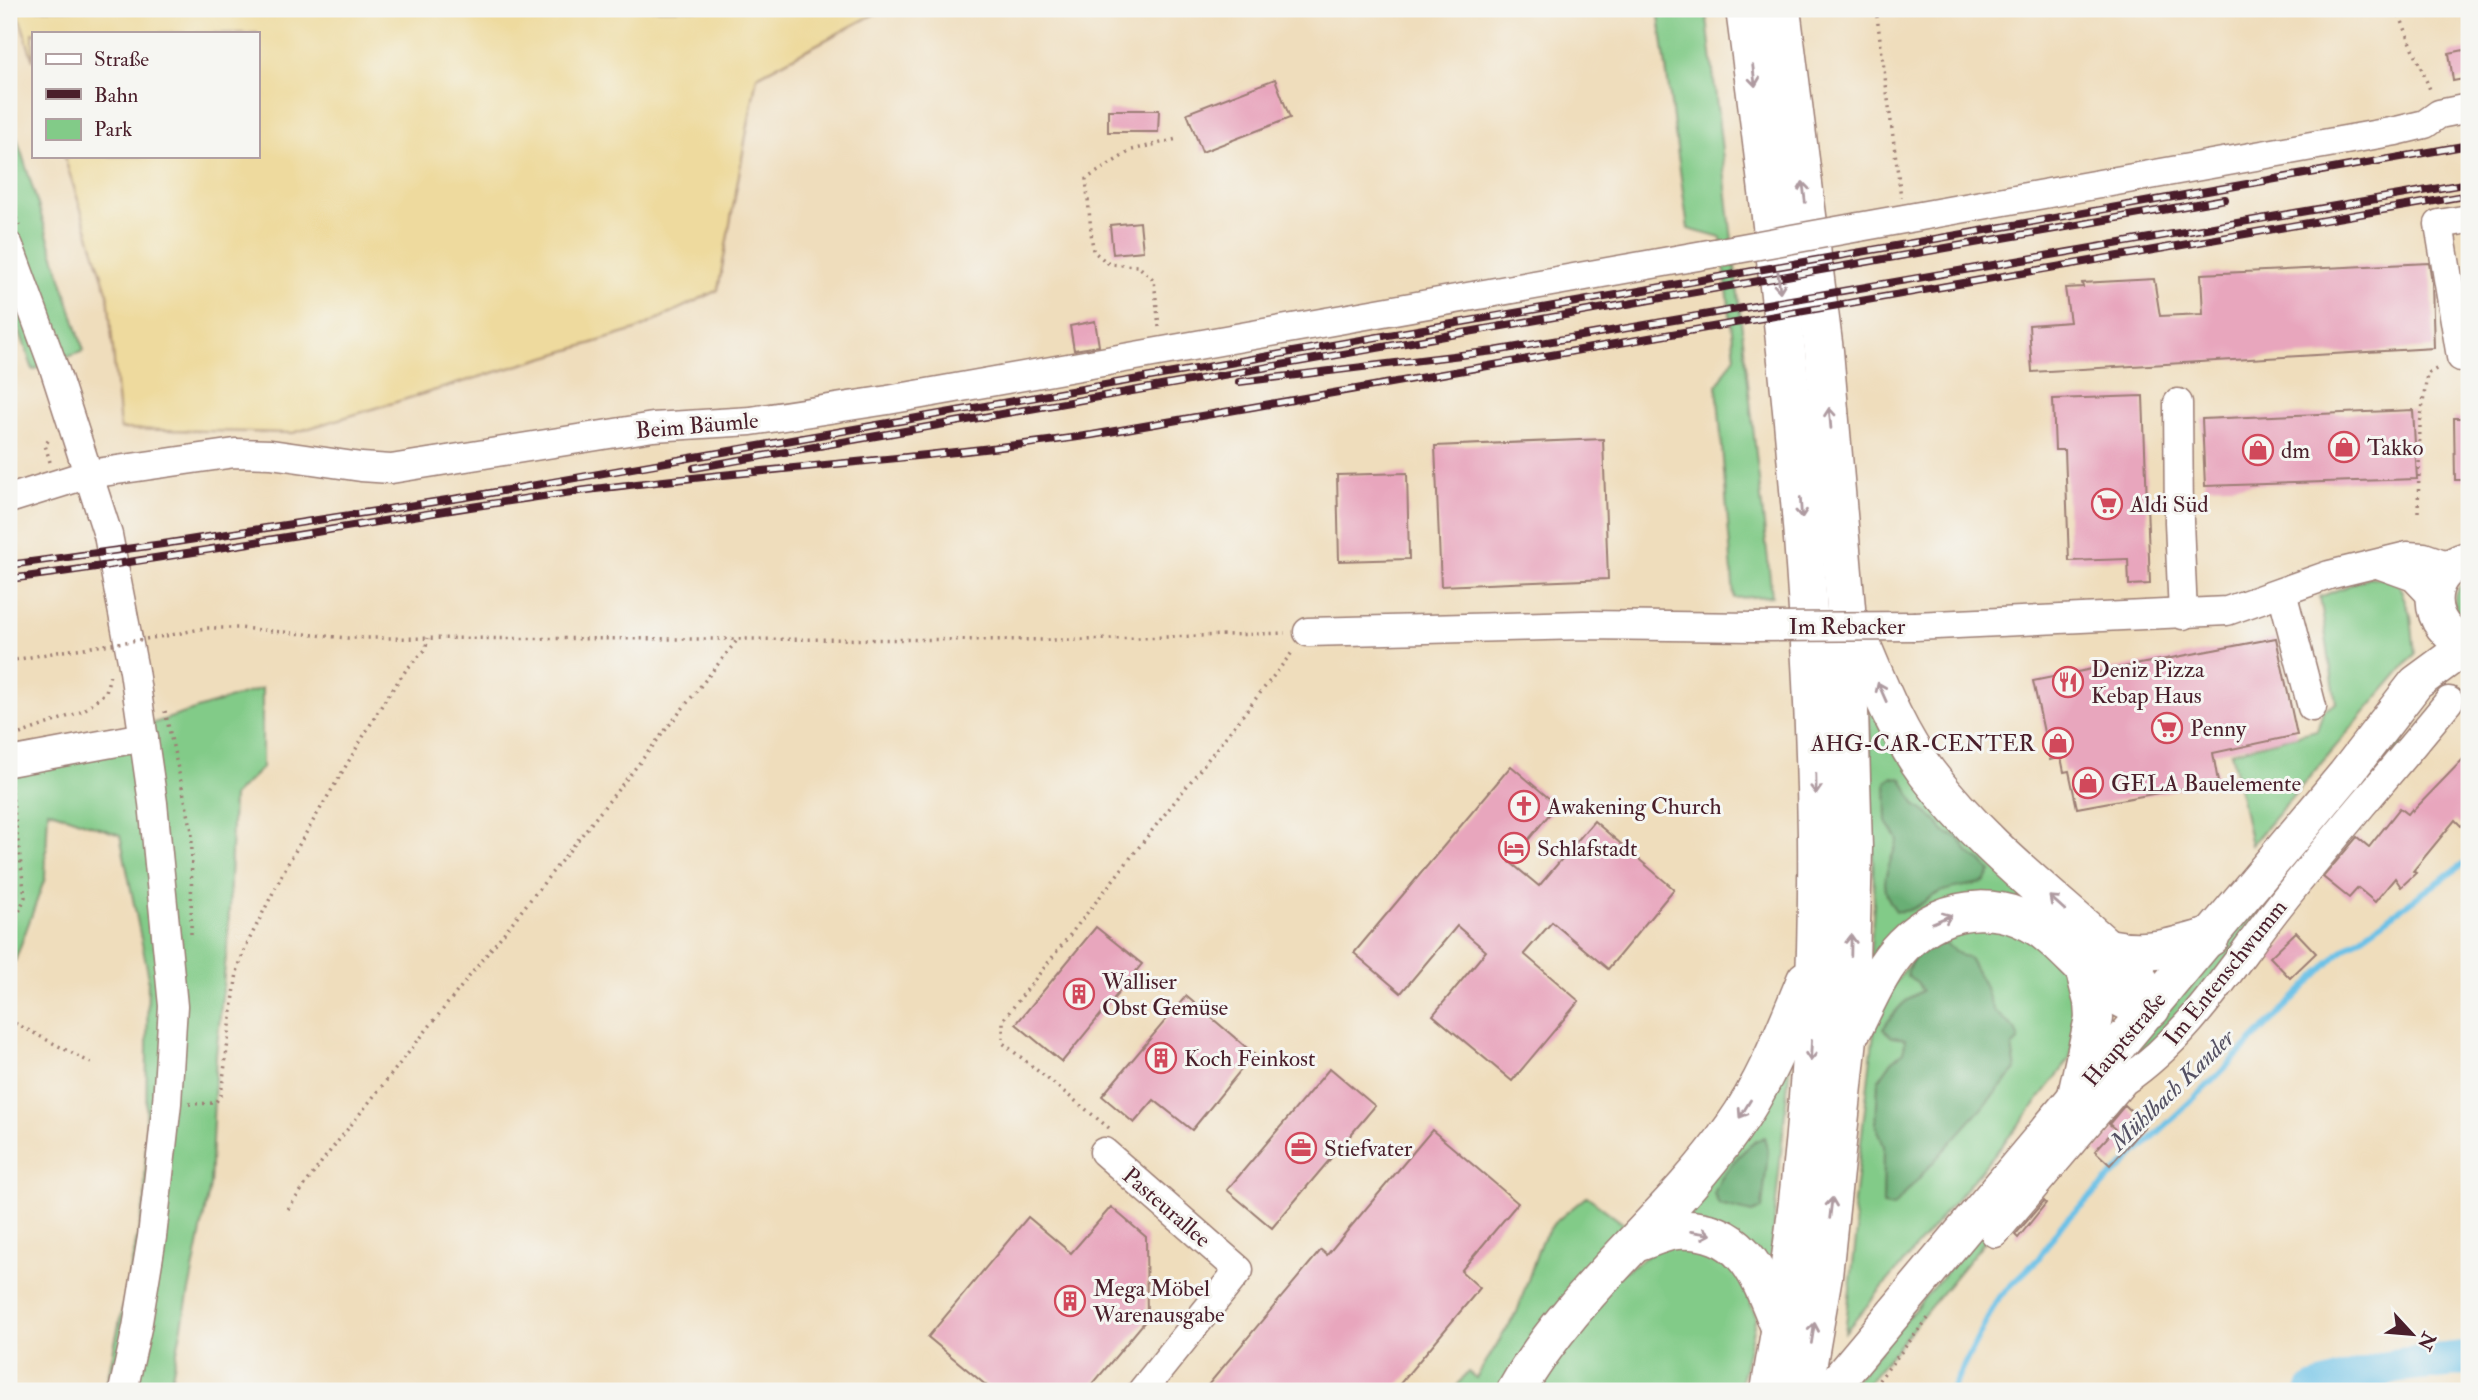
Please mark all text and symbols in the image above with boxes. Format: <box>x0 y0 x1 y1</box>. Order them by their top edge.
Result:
legend <box>32 32 259 158</box>
text: Straße <box>94 46 149 73</box>
one-way arrow <box>1748 65 1761 87</box>
text: Bahn <box>94 82 138 109</box>
text: Park <box>94 116 132 143</box>
one-way arrow <box>1798 181 1811 204</box>
one-way arrow <box>1773 270 1786 293</box>
street label: Beim Bäumle <box>634 406 760 445</box>
one-way arrow <box>1823 407 1836 430</box>
shop icon: Takko <box>2327 430 2361 464</box>
shop icon: dm <box>2241 433 2275 467</box>
place label: Takko <box>2367 433 2424 462</box>
place label: dm <box>2281 436 2310 465</box>
supermarket icon: Aldi Süd <box>2090 487 2124 521</box>
place label: Aldi Süd <box>2129 490 2209 519</box>
one-way arrow <box>1795 497 1808 519</box>
street label: Im Rebacker <box>1789 612 1906 641</box>
place label: Deniz Pizza Kebap Haus <box>2091 655 2205 711</box>
restaurant icon: Deniz Pizza Kebap Haus <box>2051 665 2085 699</box>
one-way arrow <box>1875 682 1888 704</box>
supermarket icon: Penny <box>2150 711 2184 745</box>
place label: Penny <box>2190 714 2247 743</box>
shop icon: AHG-CAR-CENTER <box>2041 726 2075 760</box>
place label: AHG-CAR-CENTER <box>1810 729 2036 758</box>
shop icon: GELA Bauelemente <box>2071 766 2105 800</box>
place label: GELA Bauelemente <box>2111 769 2301 798</box>
one-way arrow <box>1809 773 1822 796</box>
church icon: Awakening Church <box>1507 789 1541 823</box>
place label: Awakening Church <box>1546 792 1721 821</box>
hotel icon: Schlafstadt <box>1497 831 1531 865</box>
place label: Schlafstadt <box>1537 834 1637 863</box>
street label: Im Entenschwumm <box>2158 893 2293 1051</box>
one-way arrow <box>2048 895 2066 911</box>
one-way arrow <box>1931 912 1952 925</box>
one-way arrow <box>1844 934 1858 957</box>
place label: Walliser Obst Gemüse <box>1101 967 1229 1022</box>
building icon: Walliser Obst Gemüse <box>1062 977 1096 1011</box>
street label: Hauptstraße <box>2076 986 2173 1093</box>
water label: Mühlbach Kander <box>2102 1022 2242 1159</box>
one-way arrow <box>1804 1040 1817 1062</box>
building icon: Koch Feinkost <box>1144 1041 1178 1075</box>
place label: Koch Feinkost <box>1184 1044 1315 1073</box>
one-way arrow <box>1738 1099 1752 1119</box>
office icon: Stiefvater <box>1284 1131 1318 1165</box>
place label: Stiefvater <box>1324 1134 1413 1163</box>
street label: Pasteurallee <box>1116 1161 1217 1254</box>
one-way arrow <box>1824 1197 1837 1219</box>
one-way arrow <box>1689 1227 1712 1240</box>
place label: Mega Möbel Warenausgabe <box>1092 1274 1225 1329</box>
building icon: Mega Möbel Warenausgabe <box>1053 1284 1087 1318</box>
north arrow <box>2376 1298 2446 1368</box>
one-way arrow <box>1807 1322 1820 1345</box>
text: N <box>2411 1327 2441 1355</box>

